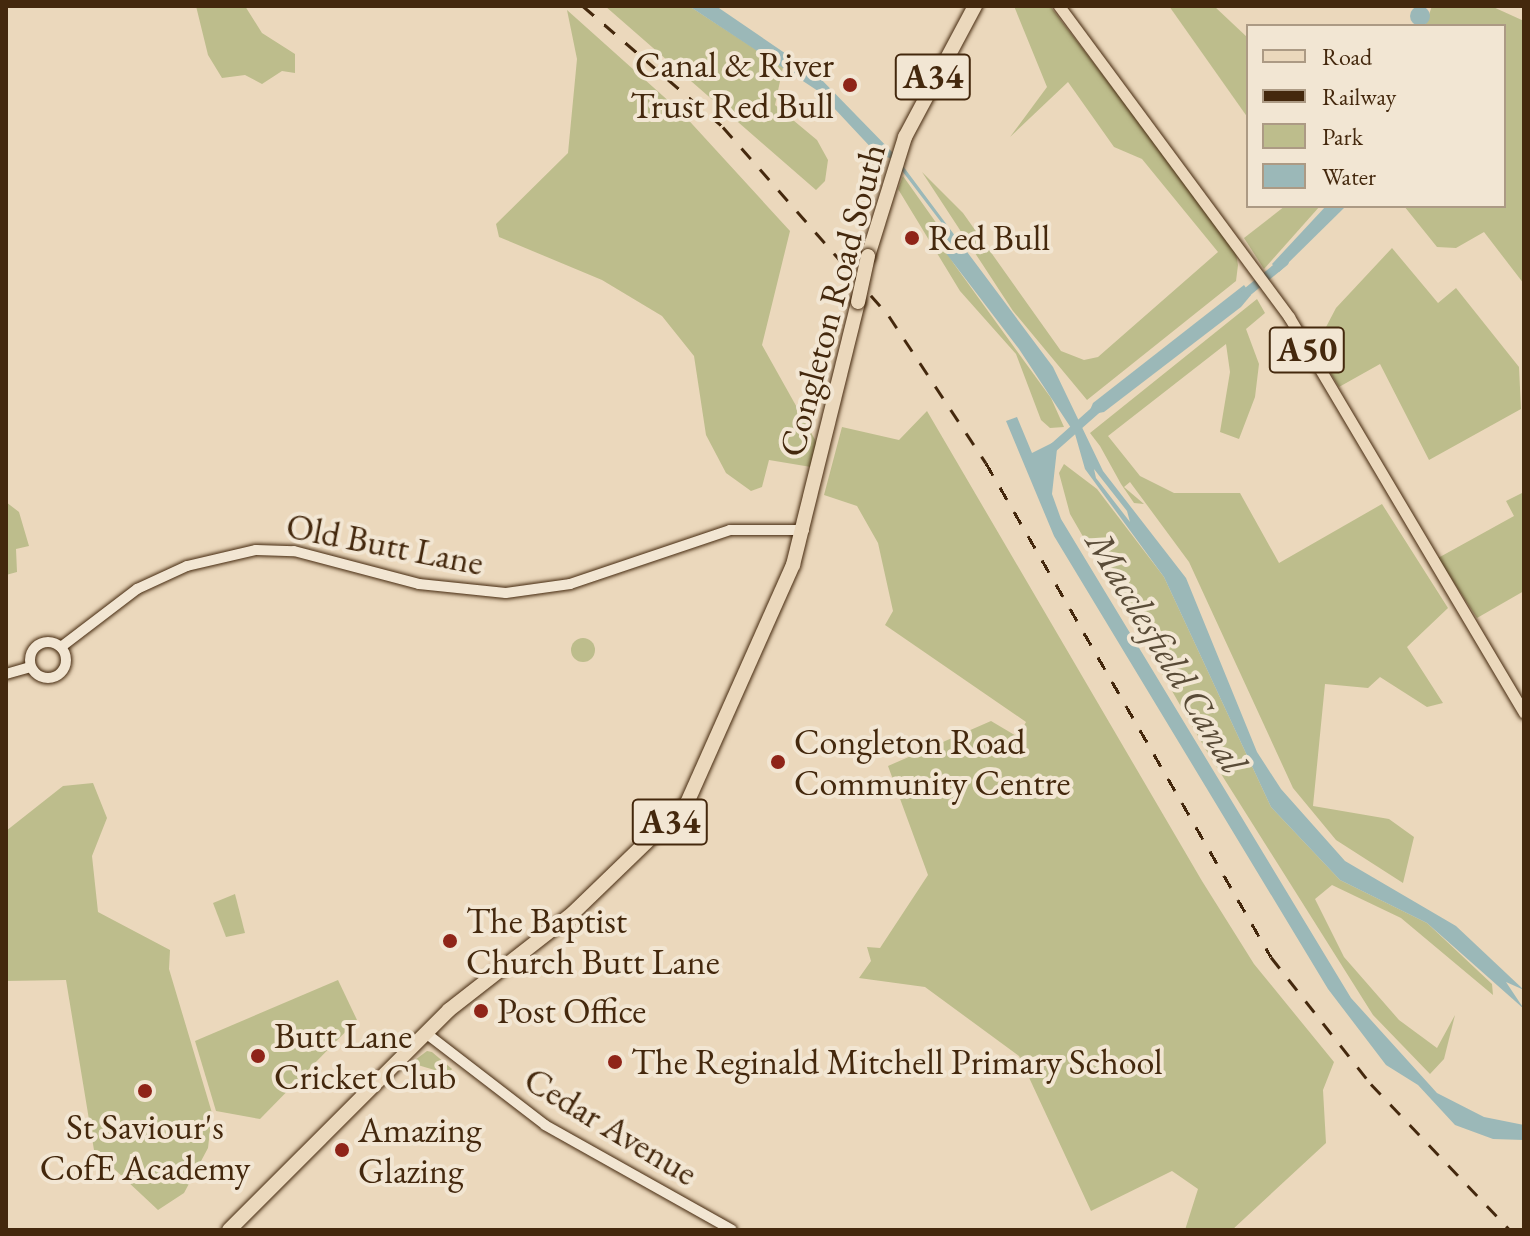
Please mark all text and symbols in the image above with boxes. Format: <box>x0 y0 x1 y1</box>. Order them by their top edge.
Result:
legend <box>1246 24 1506 208</box>
text: Road <box>1322 41 1372 72</box>
place label: Canal & River Trust Red Bull <box>630 42 834 127</box>
road number: A34 <box>893 47 973 107</box>
marker: Canal & River Trust Red Bull <box>841 76 859 94</box>
text: Railway <box>1322 81 1396 112</box>
text: Park <box>1322 121 1363 152</box>
street label: Congleton Road South <box>769 139 895 461</box>
text: Water <box>1322 161 1376 192</box>
place label: Red Bull <box>928 216 1050 260</box>
marker: Red Bull <box>903 229 921 247</box>
road number: A50 <box>1267 320 1347 380</box>
street label: Old Butt Lane <box>283 504 487 584</box>
water label: Macclesfield Canal <box>1077 523 1257 781</box>
place label: Congleton Road Community Centre <box>794 719 1070 804</box>
marker: Congleton Road Community Centre <box>769 753 787 771</box>
road number: A34 <box>630 792 710 852</box>
place label: The Baptist Church Butt Lane <box>466 898 720 983</box>
marker: The Baptist Church Butt Lane <box>441 932 459 950</box>
place label: Post Office <box>497 989 646 1033</box>
marker: Post Office <box>472 1002 490 1020</box>
place label: Butt Lane Cricket Club <box>274 1013 456 1098</box>
place label: The Reginald Mitchell Primary School <box>631 1040 1163 1084</box>
marker: Butt Lane Cricket Club <box>249 1047 267 1065</box>
marker: The Reginald Mitchell Primary School <box>606 1053 624 1071</box>
street label: Cedar Avenue <box>517 1057 705 1195</box>
marker: St Saviour's CofE Academy <box>136 1082 154 1100</box>
place label: St Saviour's CofE Academy <box>40 1104 250 1189</box>
place label: Amazing Glazing <box>358 1107 482 1192</box>
marker: Amazing Glazing <box>333 1141 351 1159</box>

